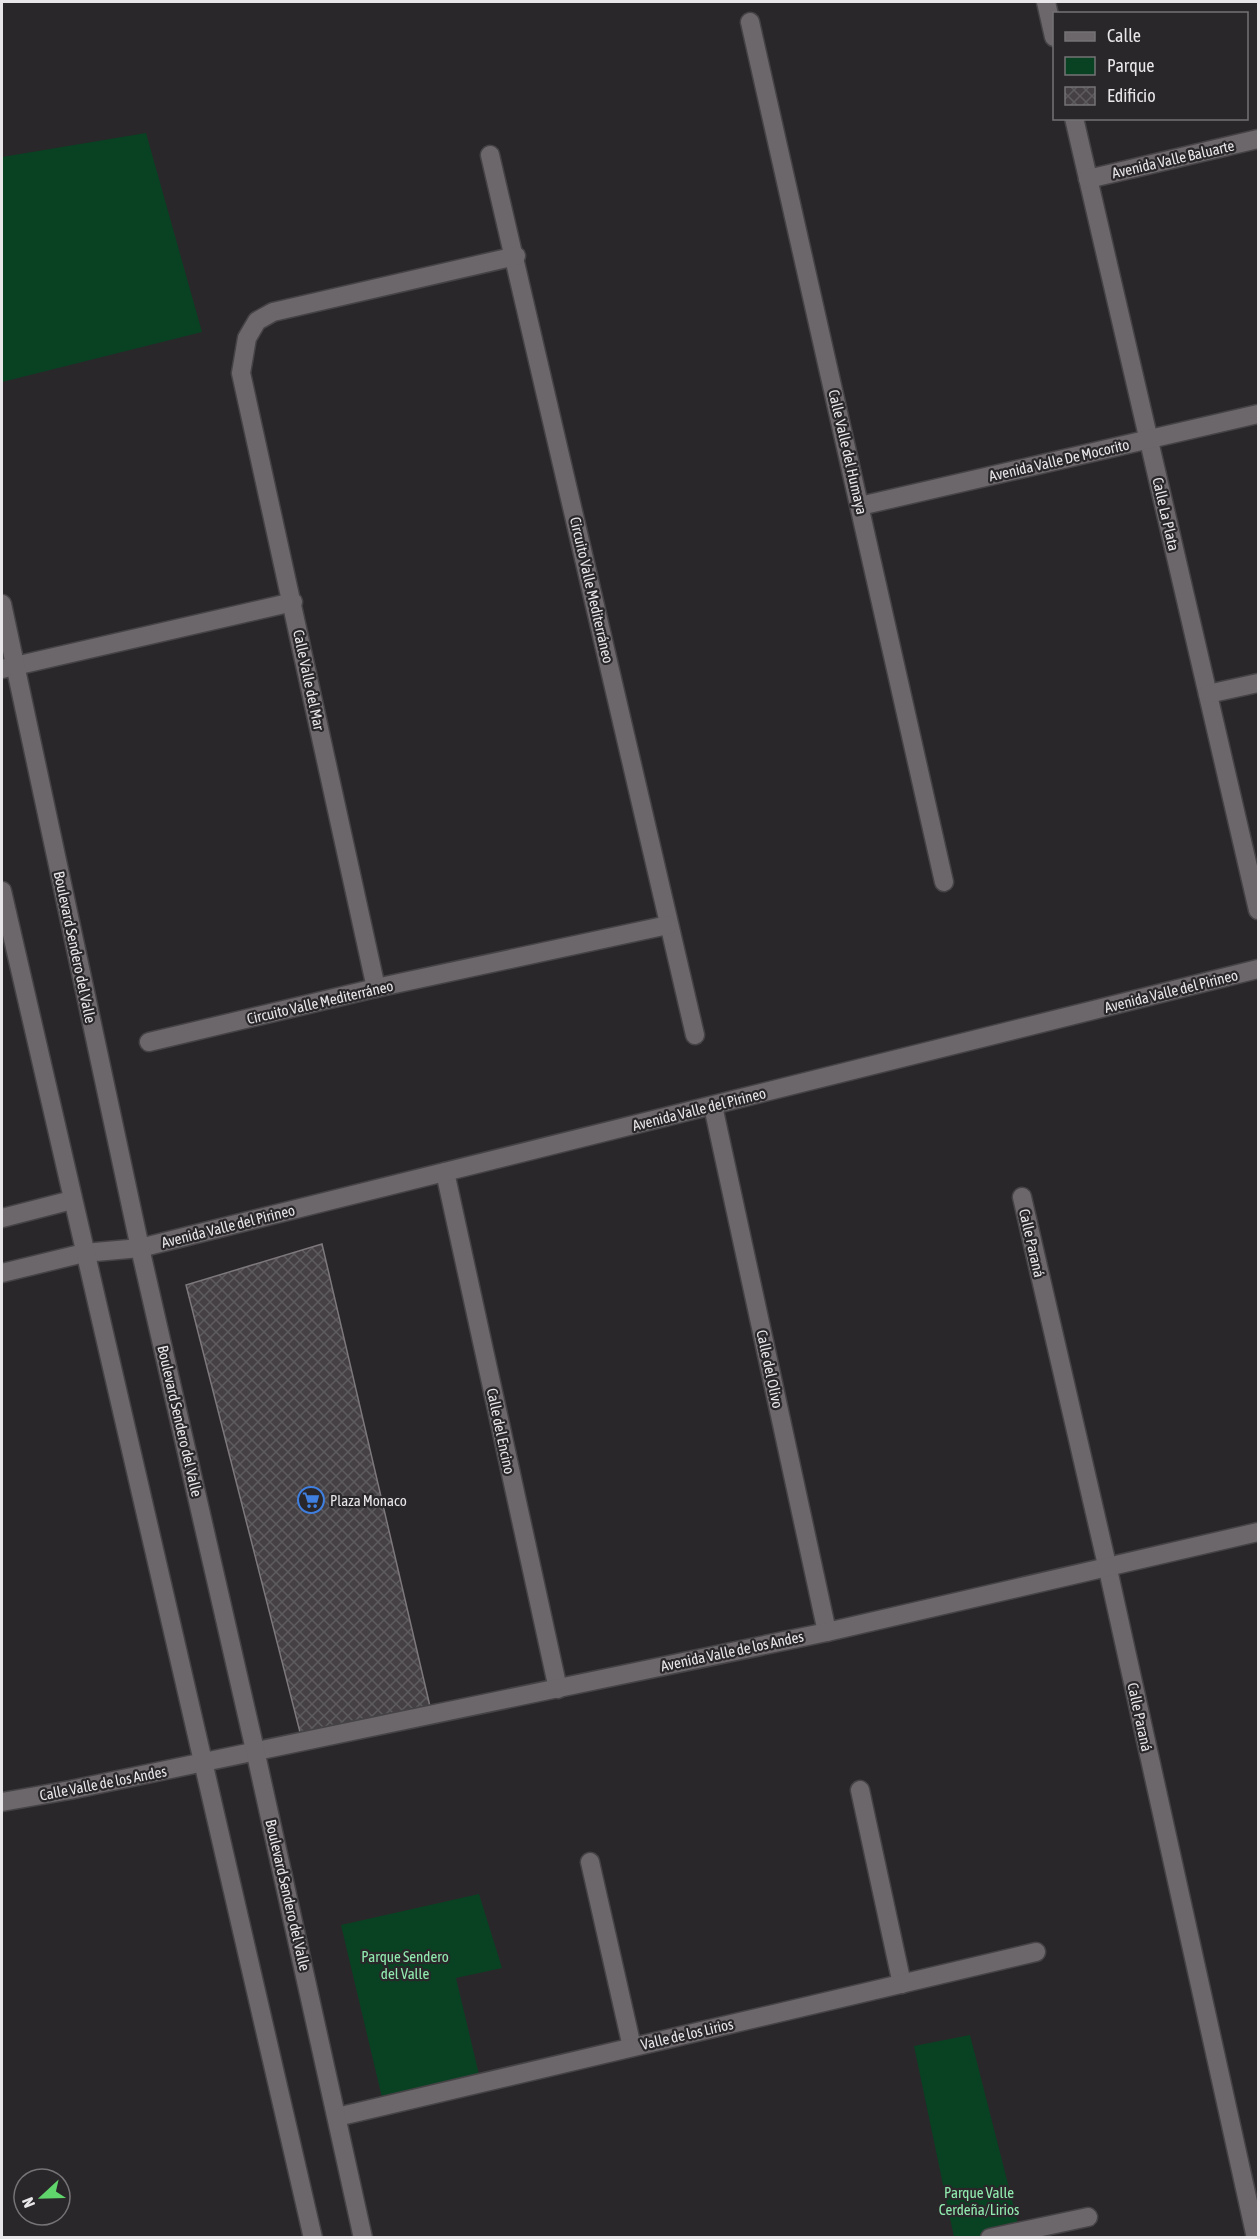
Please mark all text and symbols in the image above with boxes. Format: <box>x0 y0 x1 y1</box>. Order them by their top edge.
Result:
legend <box>1053 12 1248 120</box>
text: Calle <box>1107 25 1141 46</box>
text: Parque <box>1107 55 1155 76</box>
text: Edificio <box>1107 85 1156 106</box>
street label: Avenida Valle Baluarte <box>1110 137 1236 181</box>
street label: Calle Valle del Humaya <box>825 388 871 516</box>
street label: Avenida Valle De Mocorito <box>987 436 1131 484</box>
street label: Calle La Plata <box>1149 476 1183 552</box>
street label: Circuito Valle Mediterráneo <box>567 515 617 665</box>
street label: Calle Valle del Mar <box>290 628 328 732</box>
street label: Boulevard Sendero del Valle <box>51 870 99 1025</box>
street label: Avenida Valle del Pirineo <box>1102 966 1240 1016</box>
street label: Circuito Valle Mediterráneo <box>245 977 395 1027</box>
street label: Avenida Valle del Pirineo <box>630 1084 768 1134</box>
street label: Avenida Valle del Pirineo <box>159 1201 297 1251</box>
street label: Calle Paraná <box>1016 1207 1048 1279</box>
street label: Calle del Olivo <box>753 1328 787 1410</box>
street label: Boulevard Sendero del Valle <box>154 1344 206 1498</box>
street label: Calle del Encino <box>484 1387 518 1475</box>
supermarket icon: Plaza Monaco <box>296 1485 326 1515</box>
place label: Plaza Monaco <box>330 1492 407 1509</box>
street label: Avenida Valle de los Andes <box>659 1628 805 1674</box>
street label: Calle Paraná <box>1124 1681 1156 1753</box>
street label: Calle Valle de los Andes <box>38 1762 168 1804</box>
street label: Boulevard Sendero del Valle <box>262 1818 314 1972</box>
park label: Parque Sendero del Valle <box>361 1948 449 1982</box>
street label: Valle de los Lirios <box>639 2015 735 2053</box>
north arrow <box>12 2167 72 2227</box>
park label: Parque Valle Cerdeña/Lirios <box>939 2184 1019 2218</box>
text: N <box>18 2195 38 2210</box>

